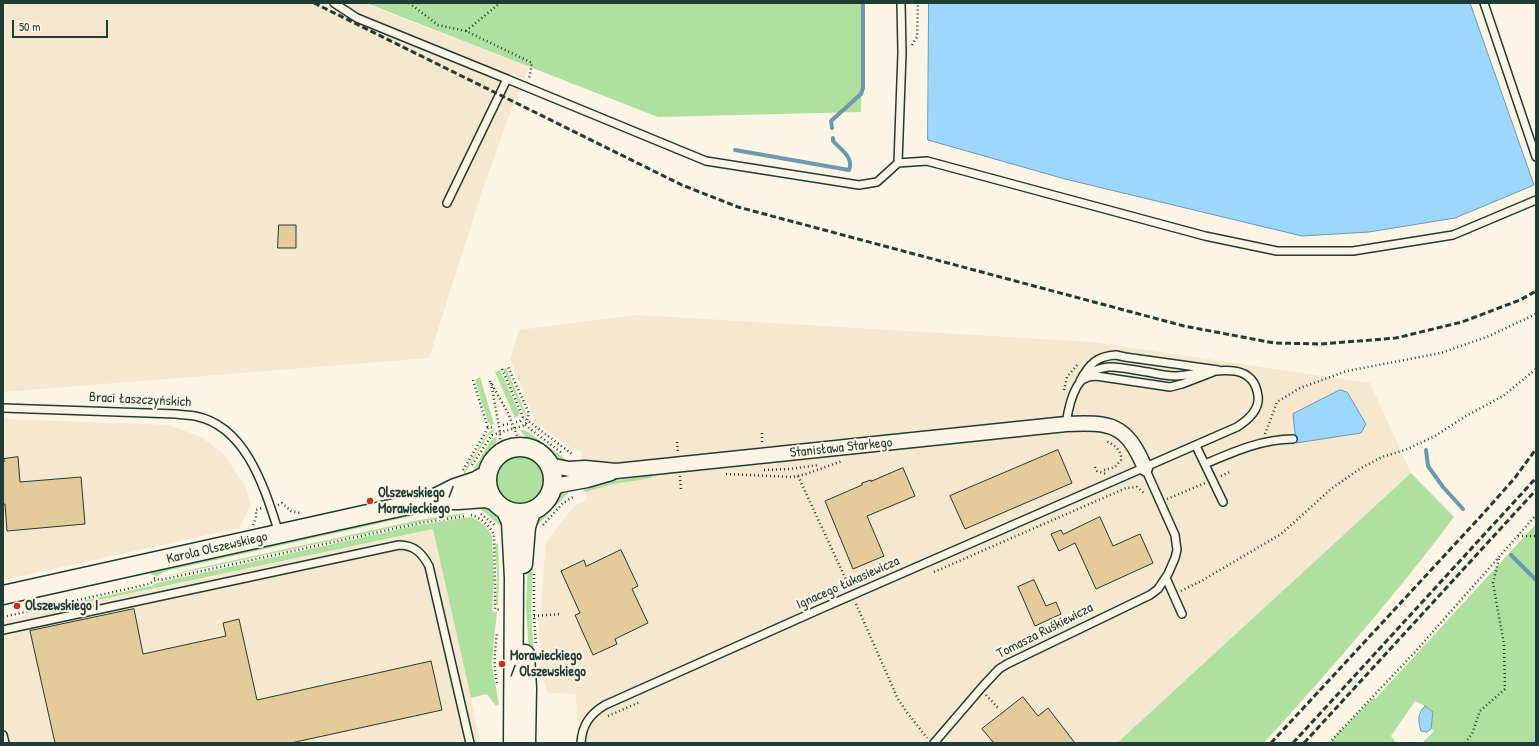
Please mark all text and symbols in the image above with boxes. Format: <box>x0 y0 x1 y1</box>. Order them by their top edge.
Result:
scale bar <box>14 12 110 38</box>
text: 50 m <box>19 18 40 35</box>
street label: Braci Łaszczyńskich <box>89 389 191 411</box>
street label: Stanisława Starkego <box>789 434 893 462</box>
place label: Olszewskiego / Morawieckiego <box>378 485 454 518</box>
marker: Olszewskiego / Morawieckiego <box>365 496 375 506</box>
street label: Karola Olszewskiego <box>165 528 269 568</box>
street label: Ignacego Łukasiewicza <box>794 553 902 613</box>
place label: Olszewskiego I <box>25 598 98 614</box>
street label: Tomasza Ruśkiewicza <box>994 600 1096 662</box>
marker: Olszewskiego I <box>12 601 22 611</box>
place label: Morawieckiego / Olszewskiego <box>510 648 586 680</box>
marker: Morawieckiego / Olszewskiego <box>497 659 507 669</box>

